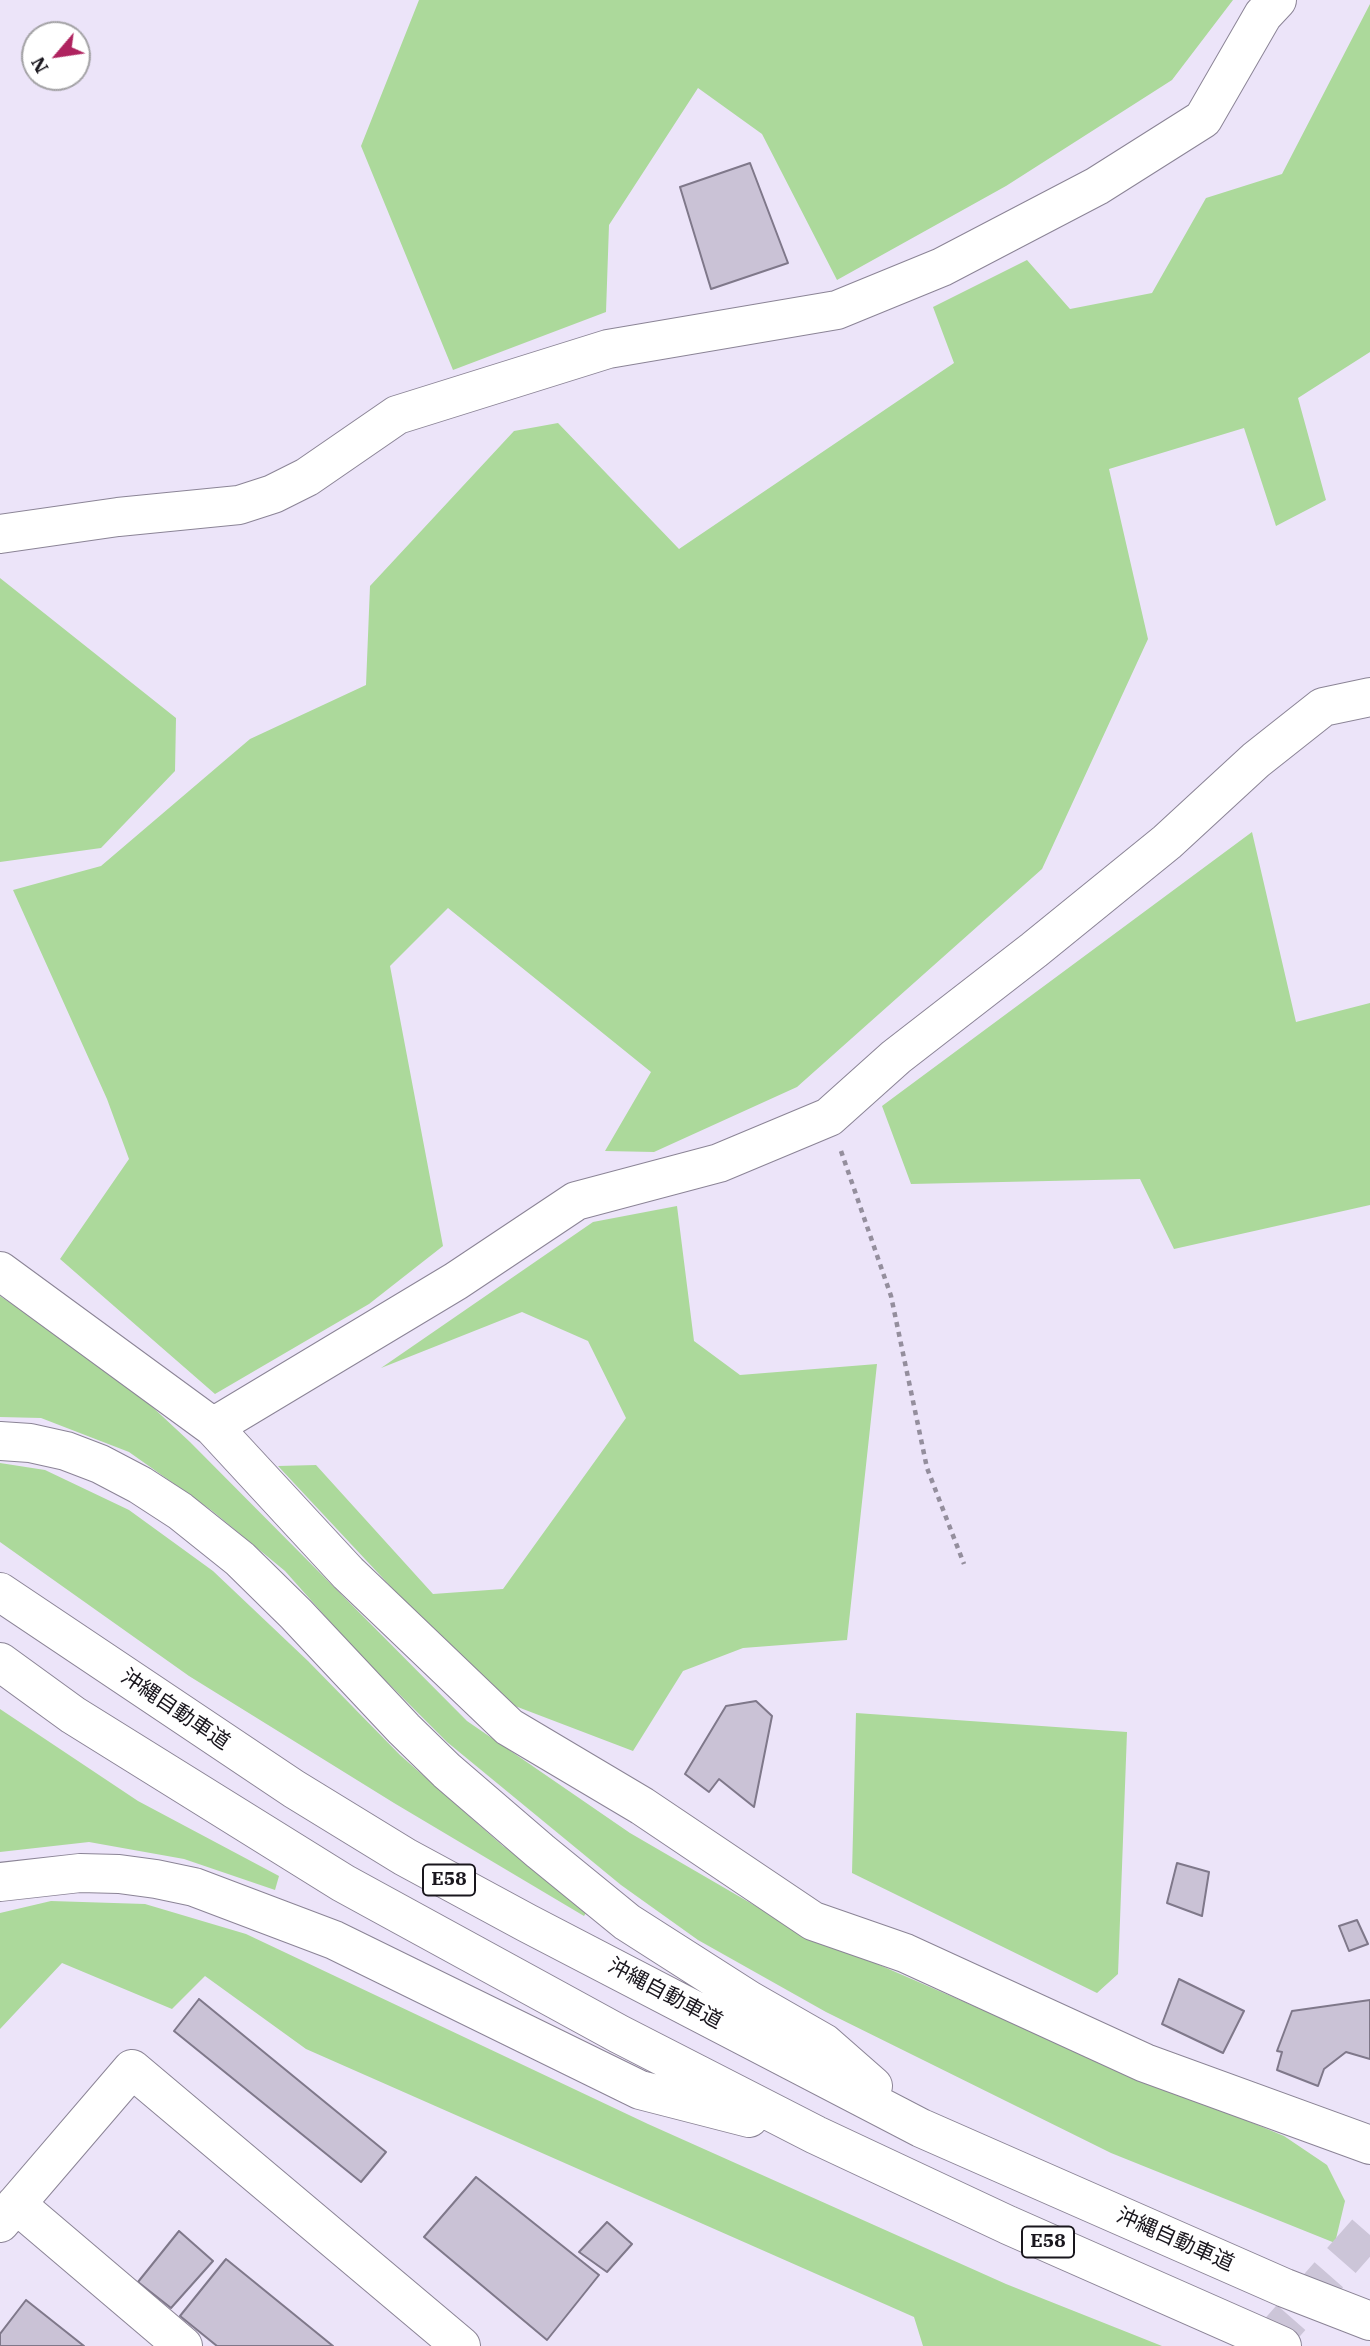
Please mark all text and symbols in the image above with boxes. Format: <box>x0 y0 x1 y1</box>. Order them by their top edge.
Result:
north arrow <box>21 21 91 91</box>
text: N <box>25 53 54 78</box>
street label: 沖縄自動車道 <box>116 1664 234 1756</box>
road number: E58 <box>423 1864 475 1896</box>
street label: 沖縄自動車道 <box>603 1953 727 2035</box>
street label: 沖縄自動車道 <box>1112 2203 1238 2277</box>
road number: E58 <box>1022 2226 1074 2258</box>

